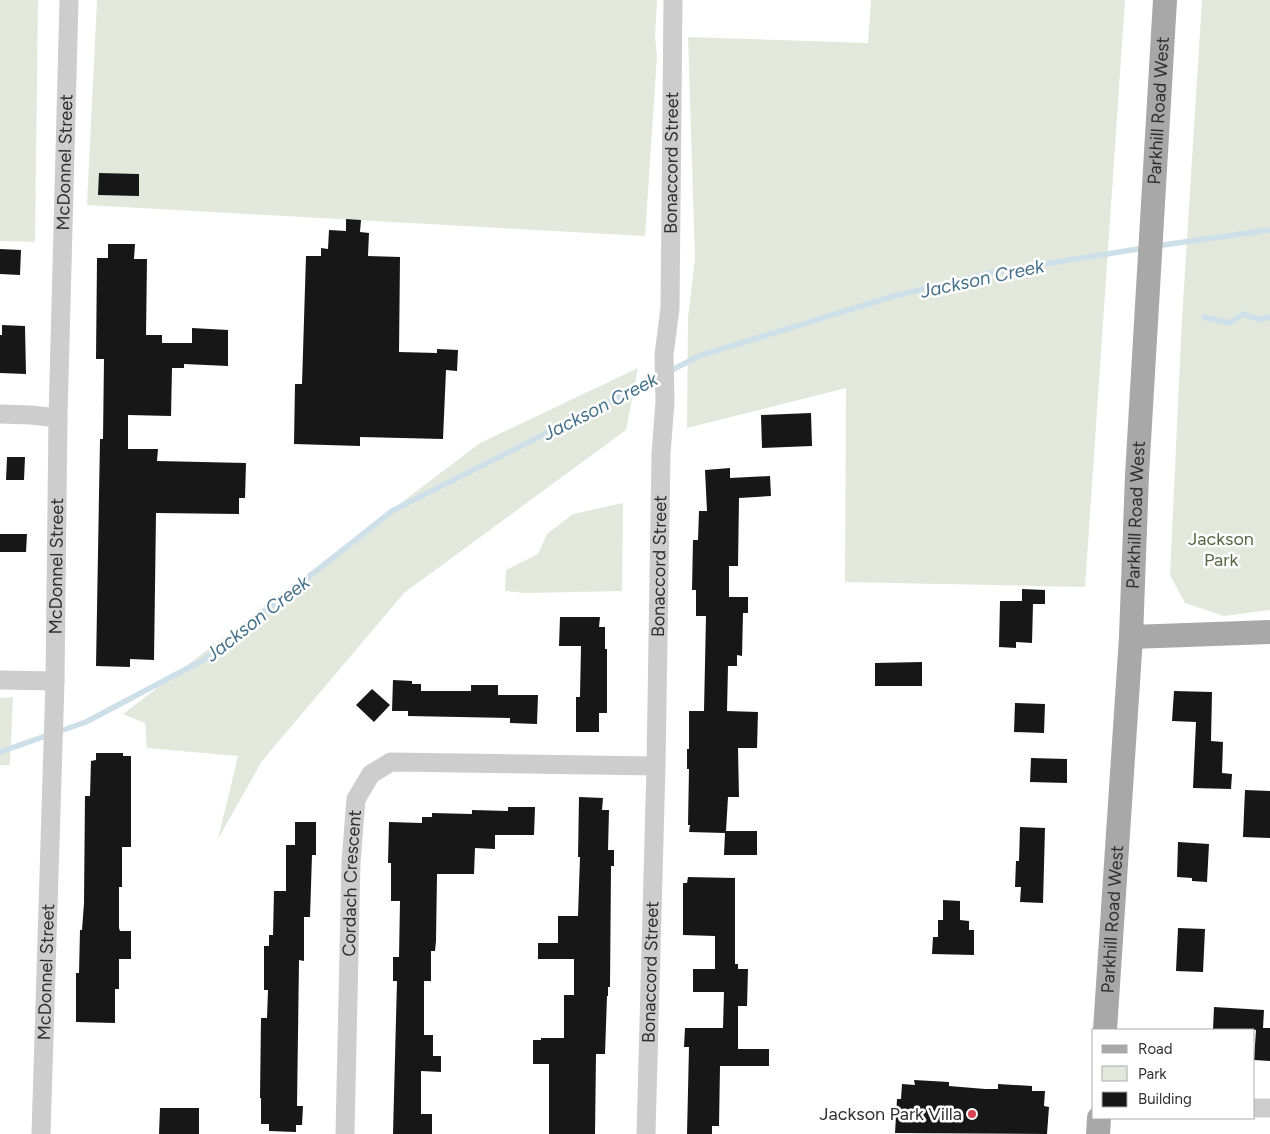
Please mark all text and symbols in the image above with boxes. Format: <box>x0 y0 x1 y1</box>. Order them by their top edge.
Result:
street label: Parkhill Road West <box>1143 36 1174 185</box>
street label: Bonaccord Street <box>660 91 683 234</box>
street label: McDonnel Street <box>52 94 78 231</box>
water label: Jackson Creek <box>917 254 1047 303</box>
water label: Jackson Creek <box>538 367 662 446</box>
street label: Parkhill Road West <box>1122 440 1150 590</box>
street label: Bonaccord Street <box>647 495 671 637</box>
street label: McDonnel Street <box>45 498 68 635</box>
park label: Jackson Park <box>1188 528 1254 571</box>
water label: Jackson Creek <box>200 570 315 667</box>
street label: Cordach Crescent <box>338 809 366 957</box>
street label: Parkhill Road West <box>1096 844 1128 994</box>
street label: Bonaccord Street <box>637 901 663 1043</box>
street label: McDonnel Street <box>33 903 59 1041</box>
legend <box>1092 1029 1255 1119</box>
text: Road <box>1138 1040 1173 1058</box>
text: Park <box>1138 1065 1167 1083</box>
text: Building <box>1138 1090 1192 1108</box>
place label: Jackson Park Villa <box>819 1103 962 1125</box>
marker: Jackson Park Villa <box>966 1108 978 1120</box>

